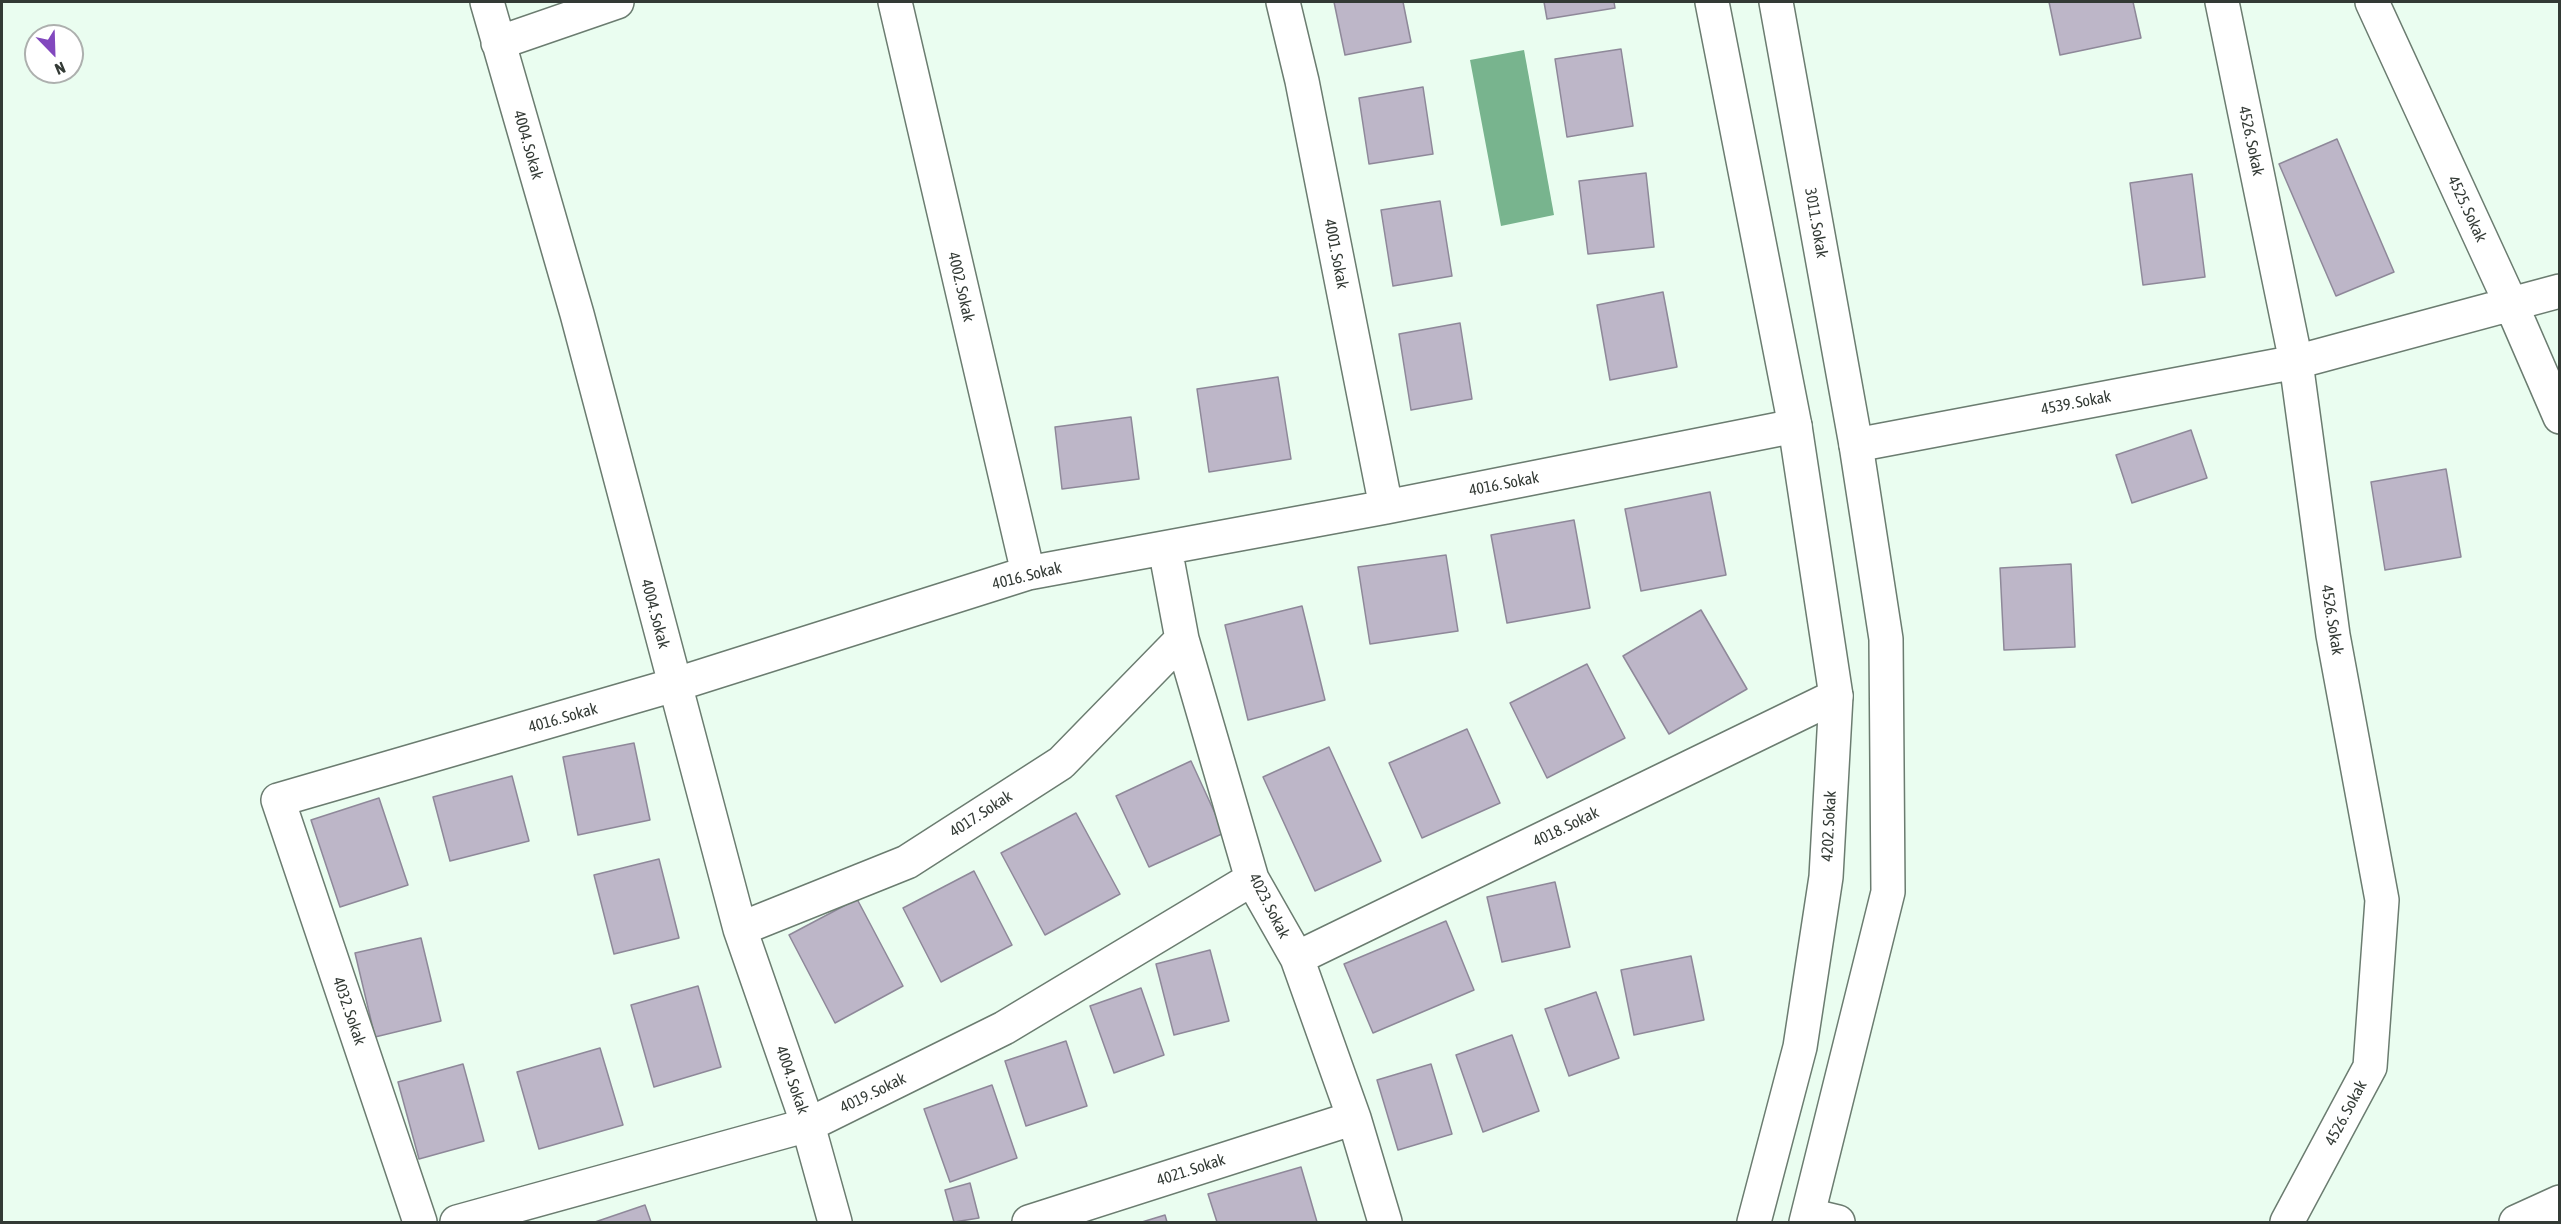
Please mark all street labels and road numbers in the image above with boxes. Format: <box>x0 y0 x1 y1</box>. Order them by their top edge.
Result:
street label: 4526. Sokak <box>2234 104 2268 178</box>
street label: 4004. Sokak <box>509 108 547 182</box>
street label: 4525. Sokak <box>2443 173 2491 245</box>
street label: 3011. Sokak <box>1800 186 1832 260</box>
street label: 4001. Sokak <box>1320 217 1352 291</box>
street label: 4002. Sokak <box>944 250 978 324</box>
street label: 4539. Sokak <box>2039 387 2113 419</box>
street label: 4016. Sokak <box>1467 468 1541 500</box>
street label: 4016. Sokak <box>990 558 1064 594</box>
street label: 4004. Sokak <box>637 577 673 651</box>
street label: 4526. Sokak <box>2317 583 2347 657</box>
street label: 4016. Sokak <box>526 699 600 737</box>
street label: 4017. Sokak <box>946 787 1016 841</box>
street label: 4202. Sokak <box>1818 790 1840 862</box>
street label: 4018. Sokak <box>1530 803 1602 851</box>
street label: 4023. Sokak <box>1244 870 1294 942</box>
street label: 4032. Sokak <box>328 974 370 1048</box>
street label: 4004. Sokak <box>771 1043 813 1117</box>
street label: 4019. Sokak <box>837 1069 909 1117</box>
street label: 4526. Sokak <box>2321 1077 2371 1149</box>
street label: 4021. Sokak <box>1154 1150 1228 1190</box>

